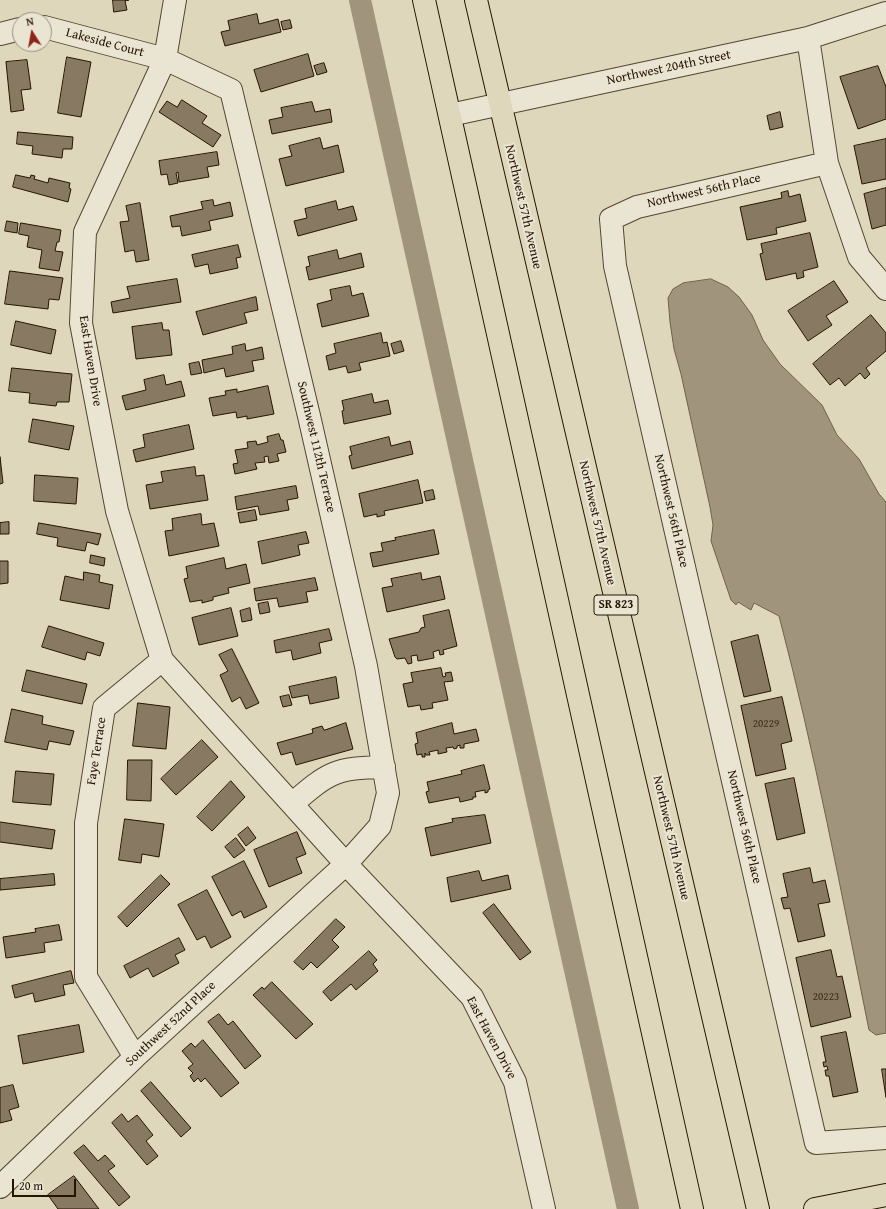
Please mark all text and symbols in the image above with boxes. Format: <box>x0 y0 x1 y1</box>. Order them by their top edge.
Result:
north arrow <box>12 12 52 52</box>
text: N <box>25 13 35 30</box>
street label: Lakeside Court <box>64 25 146 61</box>
street label: Northwest 204th Street <box>606 47 732 89</box>
street label: Northwest 57th Avenue <box>501 143 545 271</box>
street label: Northwest 56th Place <box>646 170 762 212</box>
street label: East Haven Drive <box>75 315 105 407</box>
street label: Southwest 112th Terrace <box>293 380 339 514</box>
street label: Northwest 56th Place <box>650 453 692 569</box>
street label: Northwest 57th Avenue <box>575 459 619 587</box>
road number: SR 823 <box>594 595 638 615</box>
street label: Faye Terrace <box>84 716 110 786</box>
house number: 20229 <box>753 717 779 731</box>
street label: Northwest 56th Place <box>723 769 765 885</box>
street label: Northwest 57th Avenue <box>649 774 693 902</box>
street label: Southwest 52nd Place <box>123 978 219 1070</box>
house number: 20223 <box>813 990 839 1004</box>
street label: East Haven Drive <box>463 994 519 1082</box>
scale bar <box>14 1171 78 1197</box>
text: 20 m <box>19 1177 43 1194</box>

